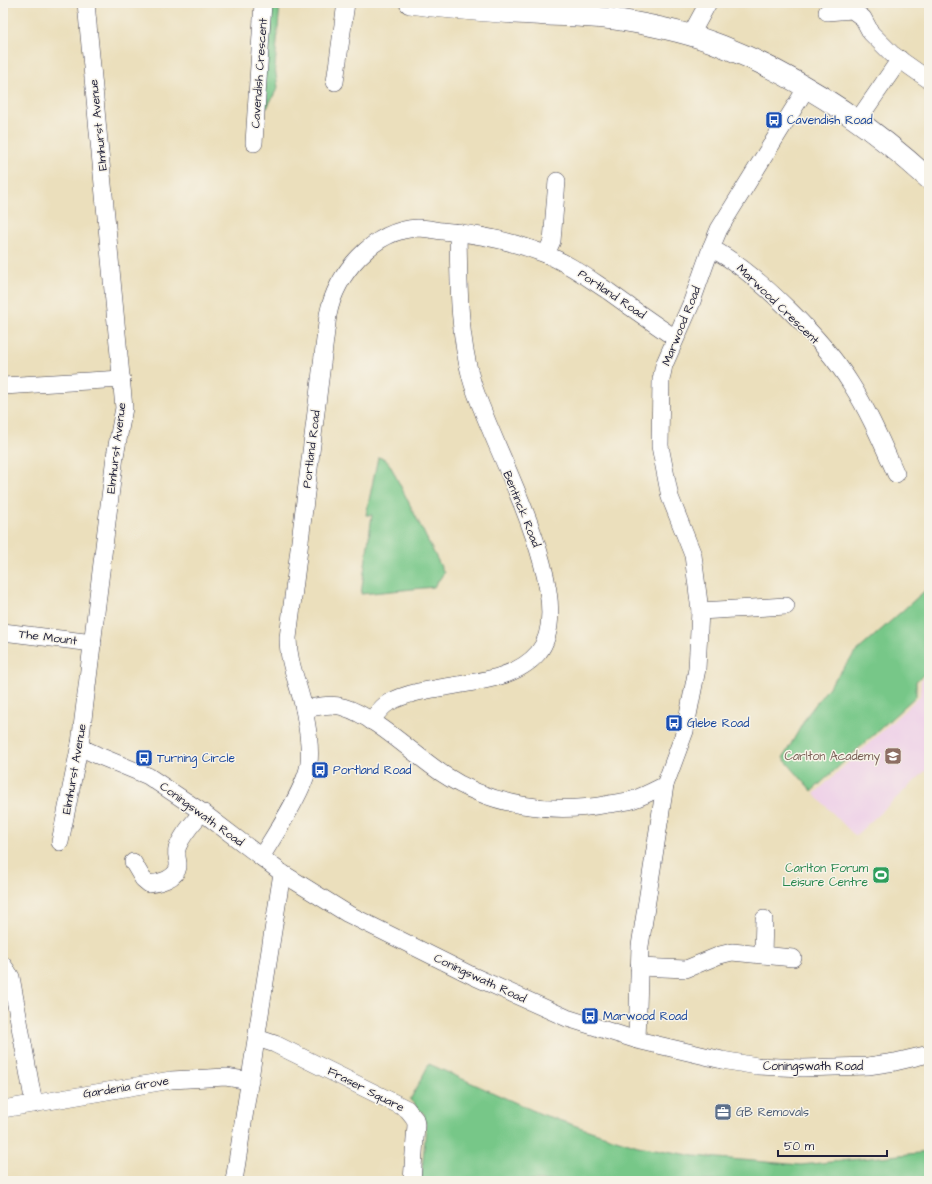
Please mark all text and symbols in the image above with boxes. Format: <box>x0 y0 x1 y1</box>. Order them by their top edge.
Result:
street label: Cavendish Crescent <box>247 17 272 129</box>
street label: Elmhurst Avenue <box>85 78 112 171</box>
bus stop icon: Cavendish Road <box>764 110 784 130</box>
place label: Cavendish Road <box>787 112 873 129</box>
street label: Marwood Crescent <box>732 260 823 349</box>
street label: Portland Road <box>574 265 649 323</box>
street label: Marwood Road <box>658 284 705 368</box>
street label: Elmhurst Avenue <box>102 401 131 495</box>
street label: Portland Road <box>298 409 325 489</box>
street label: Bentinck Road <box>498 468 545 550</box>
street label: The Mount <box>18 626 78 650</box>
bus stop icon: Glebe Road <box>664 713 684 733</box>
place label: Glebe Road <box>687 715 749 732</box>
street label: Elmhurst Avenue <box>58 722 91 816</box>
school or university icon: Carlton Academy <box>883 746 903 766</box>
bus stop icon: Turning Circle <box>134 748 154 768</box>
place label: Carlton Academy <box>785 748 880 766</box>
place label: Turning Circle <box>157 750 235 768</box>
bus stop icon: Portland Road <box>310 760 330 780</box>
place label: Portland Road <box>333 762 411 779</box>
street label: Coningswath Road <box>156 778 247 852</box>
place label: Carlton Forum Leisure Centre <box>782 860 869 891</box>
sports icon: Carlton Forum Leisure Centre <box>871 865 891 885</box>
street label: Coningswath Road <box>430 950 529 1008</box>
bus stop icon: Marwood Road <box>580 1006 600 1026</box>
place label: Marwood Road <box>603 1008 687 1025</box>
street label: Coningswath Road <box>763 1058 863 1076</box>
street label: Fraser Square <box>324 1063 408 1116</box>
street label: Gardenia Grove <box>82 1072 171 1103</box>
office icon: GB Removals <box>713 1102 733 1122</box>
place label: GB Removals <box>736 1104 809 1121</box>
scale bar <box>778 1132 887 1158</box>
text: 50 m <box>784 1138 815 1155</box>

